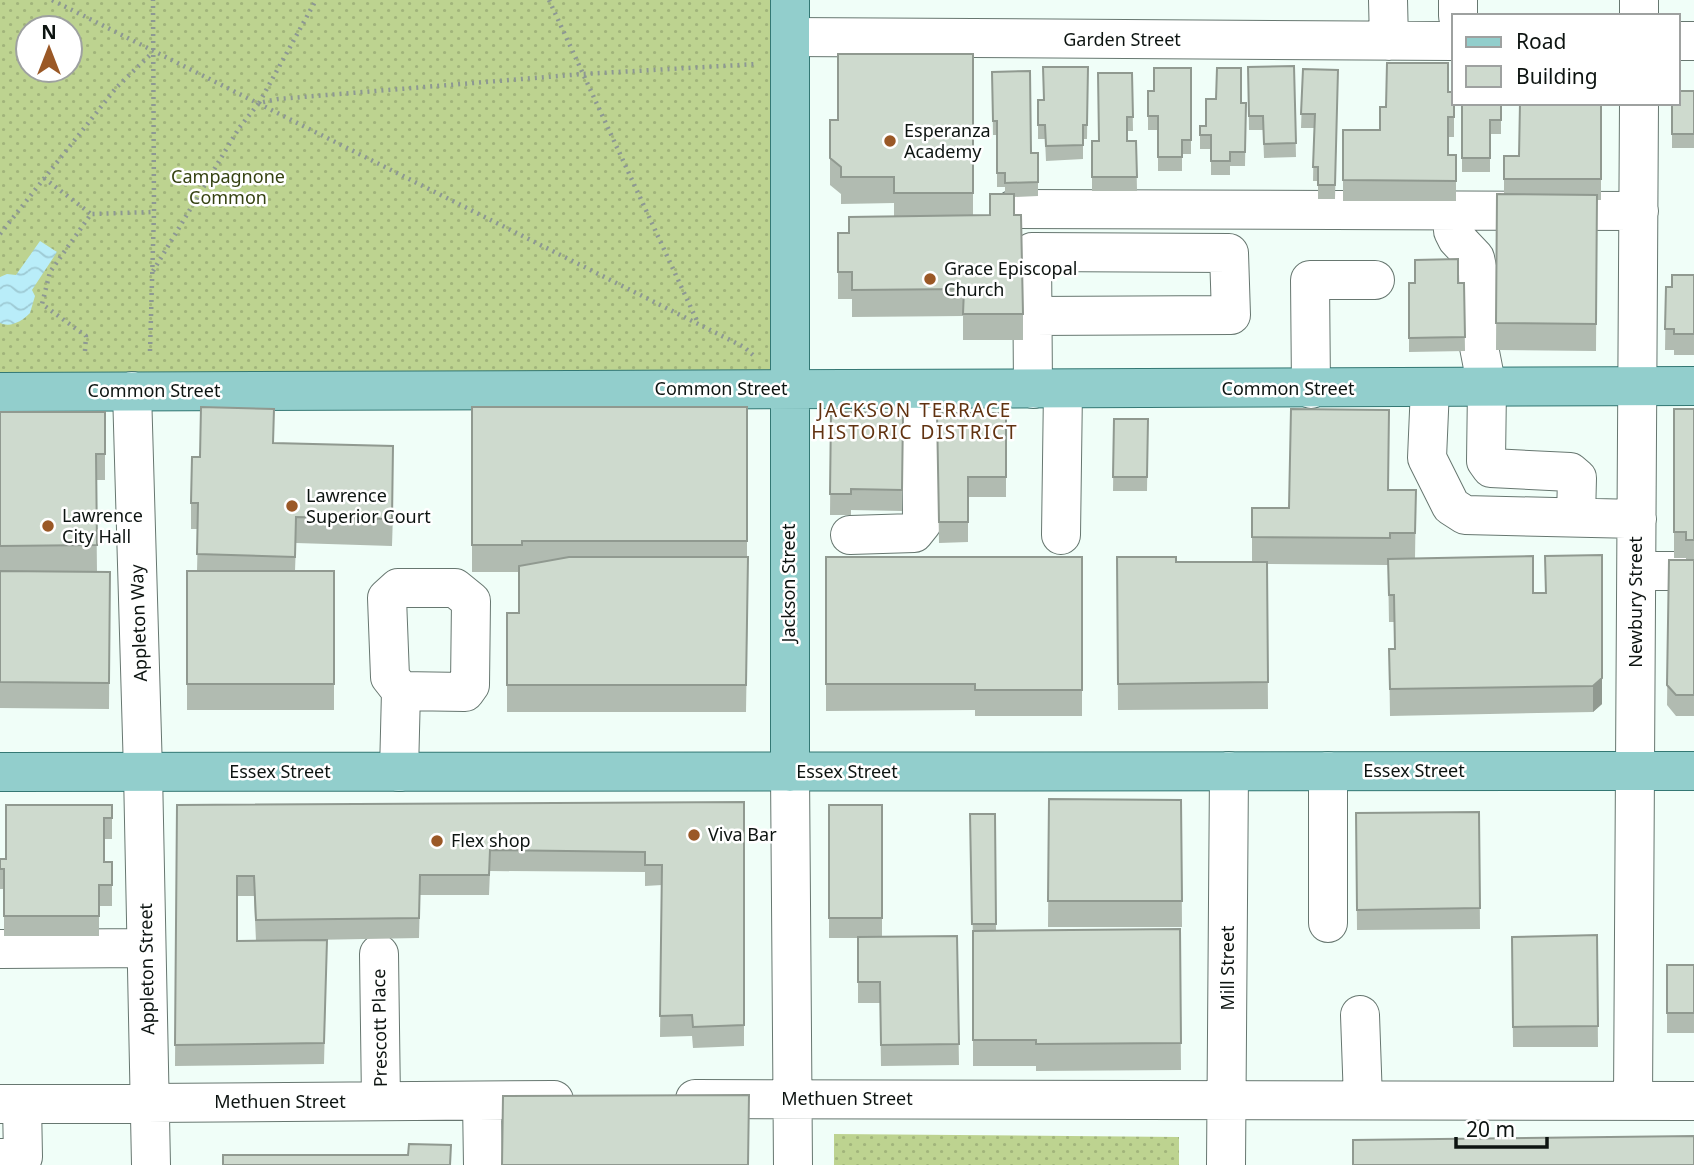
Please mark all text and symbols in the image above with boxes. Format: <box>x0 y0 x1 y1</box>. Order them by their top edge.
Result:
north arrow <box>14 14 84 84</box>
legend <box>1452 14 1680 105</box>
text: N <box>41 19 57 45</box>
street label: Garden Street <box>1063 27 1181 51</box>
text: Road <box>1516 27 1566 55</box>
text: Building <box>1516 62 1598 90</box>
place label: Esperanza Academy <box>904 118 991 163</box>
marker: Esperanza Academy <box>882 133 898 149</box>
park label: Campagnone Common <box>171 164 285 209</box>
place label: Grace Episcopal Church <box>944 256 1077 301</box>
marker: Grace Episcopal Church <box>922 271 938 287</box>
street label: Common Street <box>655 376 788 400</box>
street label: Common Street <box>1222 376 1355 400</box>
street label: Common Street <box>88 378 221 402</box>
district label: JACKSON TERRACE HISTORIC DISTRICT <box>811 397 1019 445</box>
place label: Lawrence Superior Court <box>306 483 431 528</box>
marker: Lawrence Superior Court <box>284 498 300 514</box>
place label: Lawrence City Hall <box>62 503 143 548</box>
marker: Lawrence City Hall <box>40 518 56 534</box>
street label: Jackson Street <box>776 523 800 644</box>
street label: Newbury Street <box>1623 536 1647 668</box>
street label: Appleton Way <box>124 563 152 682</box>
street label: Essex Street <box>1363 758 1465 782</box>
street label: Essex Street <box>229 759 331 783</box>
street label: Essex Street <box>796 759 898 783</box>
place label: Viva Bar <box>708 822 777 846</box>
marker: Viva Bar <box>686 827 702 843</box>
place label: Flex shop <box>451 828 531 852</box>
marker: Flex shop <box>429 833 445 849</box>
street label: Appleton Street <box>133 902 159 1035</box>
street label: Mill Street <box>1215 925 1239 1011</box>
street label: Prescott Place <box>366 969 392 1087</box>
street label: Methuen Street <box>781 1086 913 1110</box>
street label: Methuen Street <box>214 1089 346 1113</box>
scale bar <box>1456 1106 1547 1150</box>
text: 20 m <box>1466 1115 1515 1143</box>

